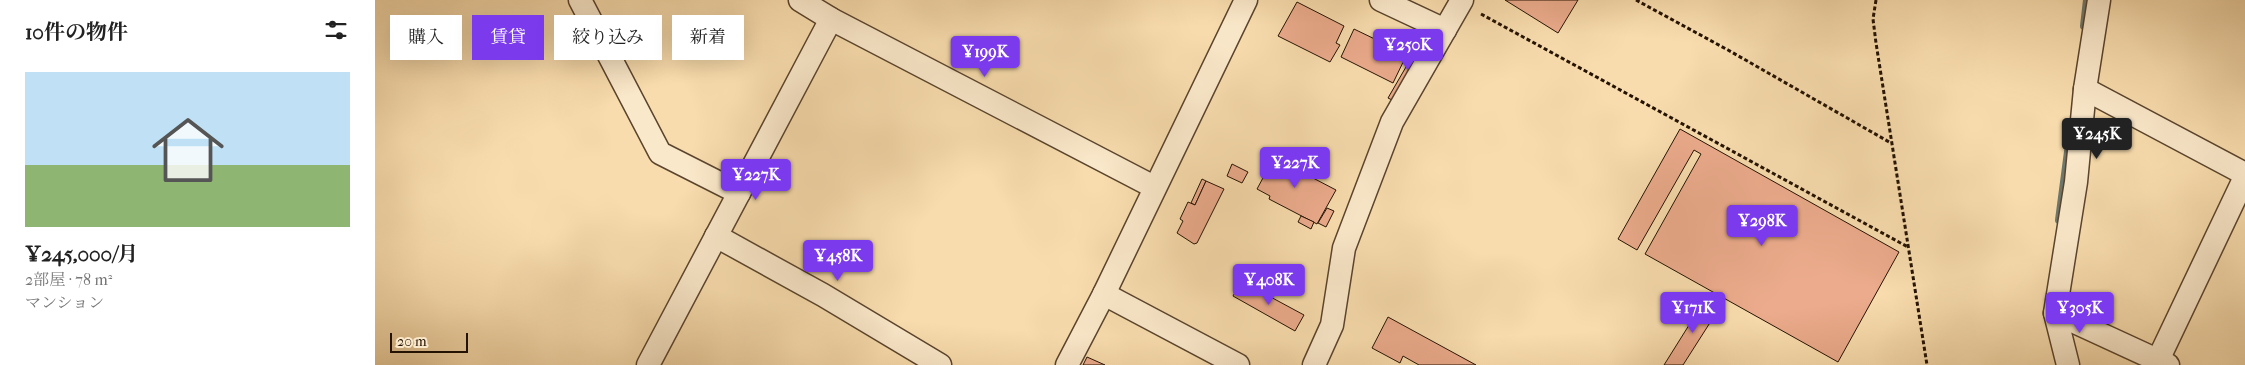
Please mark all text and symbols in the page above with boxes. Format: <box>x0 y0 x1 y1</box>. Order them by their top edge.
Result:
chip: 購入 <box>390 15 462 60</box>
chip: 賃貸 <box>472 15 544 60</box>
chip: 絞り込み <box>554 15 662 60</box>
chip: 新着 <box>672 15 744 60</box>
icon: filters <box>322 16 350 44</box>
text: 10件の物件 <box>25 20 128 44</box>
pin: ¥250K <box>1373 28 1443 71</box>
text: ¥250K <box>1384 35 1432 54</box>
pin: ¥199K <box>950 36 1020 78</box>
text: ¥199K <box>962 42 1008 61</box>
icon: home <box>143 105 233 195</box>
pin: ¥245K <box>2062 118 2132 160</box>
text: ¥245K <box>2073 124 2121 143</box>
pin: ¥227K <box>1260 146 1330 189</box>
text: ¥227K <box>1271 153 1319 172</box>
pin: ¥227K <box>721 158 791 201</box>
text: ¥227K <box>732 165 780 184</box>
pin: ¥298K <box>1727 204 1797 247</box>
text: ¥298K <box>1738 211 1786 230</box>
pin: ¥458K <box>803 240 873 282</box>
text: ¥245,000/月 <box>25 242 138 266</box>
text: ¥458K <box>814 246 862 265</box>
pin: ¥408K <box>1234 264 1304 306</box>
text: 2部屋 · 78 m² <box>25 270 112 289</box>
text: ¥408K <box>1244 270 1294 289</box>
pin: ¥171K <box>1658 292 1728 334</box>
pin: ¥305K <box>2045 292 2115 334</box>
text: マンション <box>25 293 104 312</box>
text: ¥171K <box>1671 298 1715 317</box>
text: ¥305K <box>2057 298 2103 317</box>
scale bar <box>390 330 467 353</box>
text: 20 m <box>397 333 427 350</box>

